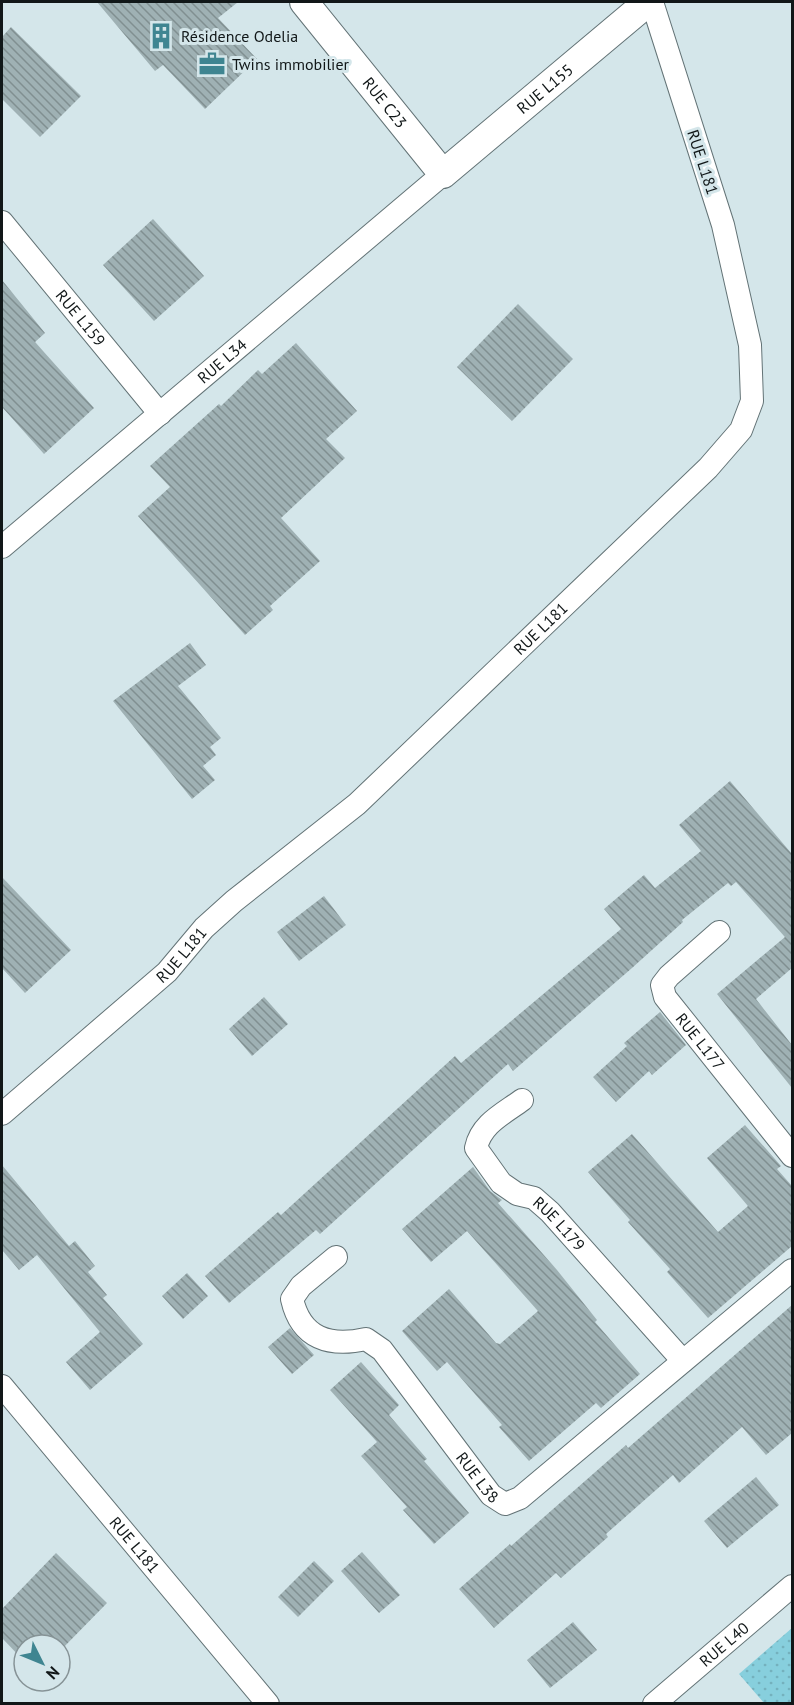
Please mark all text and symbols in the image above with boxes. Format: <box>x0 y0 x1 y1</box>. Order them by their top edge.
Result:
building icon: Résidence Odelia <box>146 21 176 51</box>
place label: Résidence Odelia <box>181 26 298 46</box>
office icon: Twins immobilier <box>197 49 227 79</box>
place label: Twins immobilier <box>232 54 350 74</box>
street label: RUE L155 <box>513 59 577 118</box>
street label: RUE C23 <box>359 73 412 132</box>
street label: RUE L181 <box>683 127 723 197</box>
street label: RUE L159 <box>52 285 110 350</box>
street label: RUE L34 <box>193 334 251 388</box>
street label: RUE L181 <box>509 598 572 659</box>
street label: RUE L181 <box>152 923 211 987</box>
street label: RUE L177 <box>672 1009 729 1074</box>
street label: RUE L179 <box>529 1192 590 1255</box>
street label: RUE L38 <box>452 1448 502 1507</box>
street label: RUE L181 <box>106 1513 164 1577</box>
street label: RUE L40 <box>695 1617 753 1671</box>
north arrow <box>12 1633 72 1693</box>
text: N <box>42 1663 64 1684</box>

